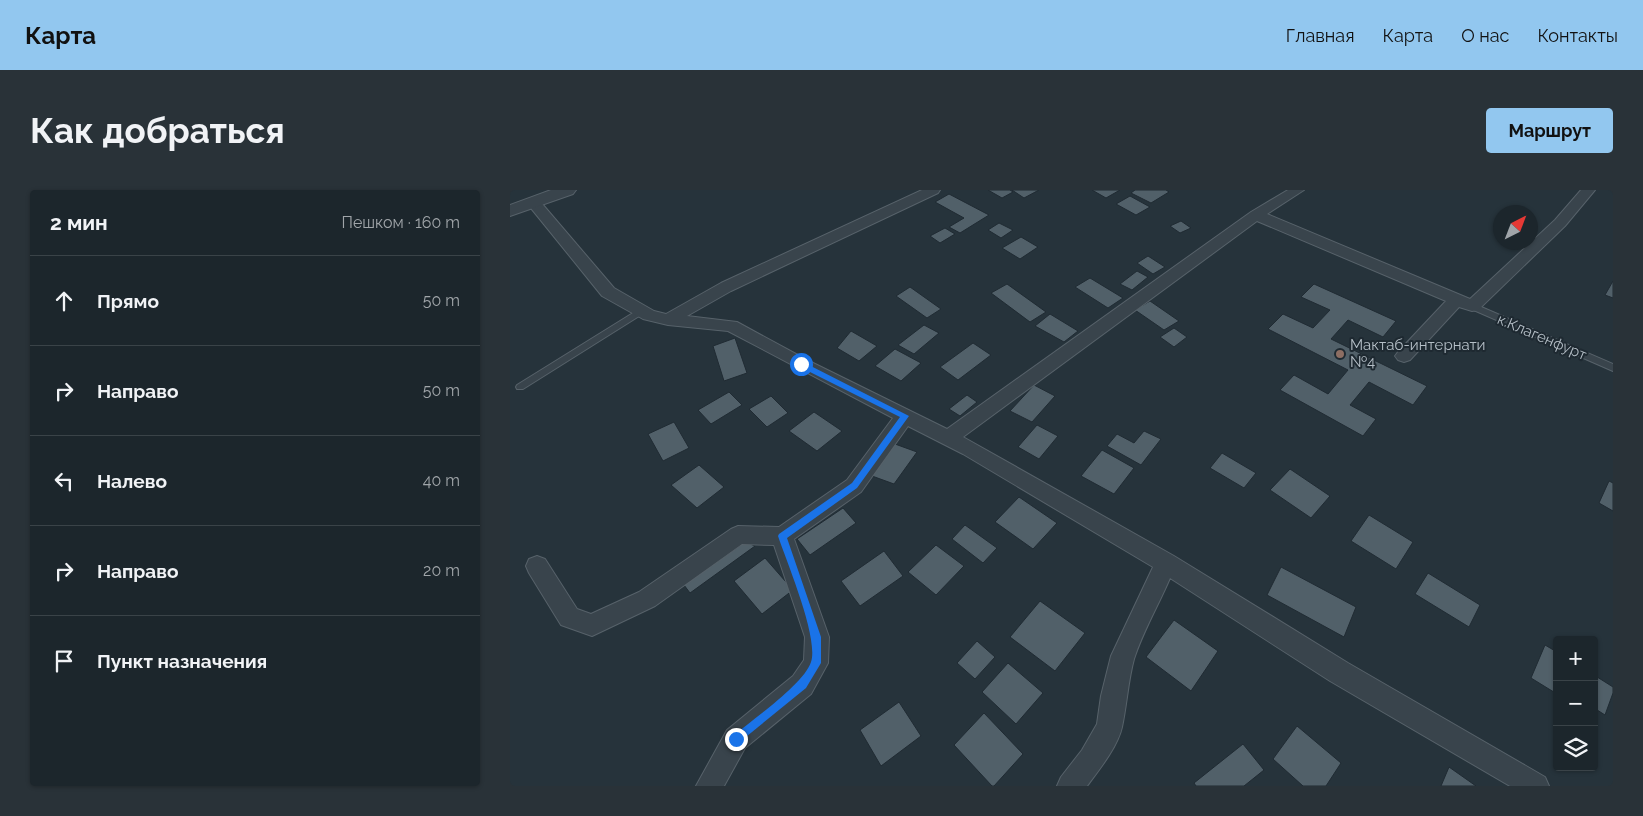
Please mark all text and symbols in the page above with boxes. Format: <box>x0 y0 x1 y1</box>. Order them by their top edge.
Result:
text: Карта <box>25 21 96 50</box>
text: Главная <box>1286 25 1354 46</box>
text: Карта <box>1382 25 1433 46</box>
text: О нас <box>1461 25 1509 46</box>
text: Контакты <box>1537 25 1618 46</box>
button: Маршрут <box>1486 108 1613 153</box>
text: Как добраться <box>30 110 285 151</box>
north arrow <box>1493 205 1538 250</box>
text: 2 мин <box>50 210 108 235</box>
text: Пешком · 160 m <box>342 213 460 232</box>
icon: ahead <box>50 287 78 315</box>
text: Прямо <box>97 290 159 312</box>
text: 50 m <box>423 291 460 310</box>
street label: к.Клагенфурт <box>1495 310 1589 364</box>
place label: Мактаб-интернати №4 <box>1350 336 1486 371</box>
marker: Мактаб-интернати №4 <box>1334 348 1346 360</box>
route start <box>790 353 813 376</box>
icon: right <box>50 377 78 405</box>
text: Направо <box>97 380 178 402</box>
text: 50 m <box>423 381 460 400</box>
icon: left <box>50 467 78 495</box>
text: Налево <box>97 470 167 492</box>
text: 40 m <box>423 471 460 490</box>
icon: right <box>50 557 78 585</box>
text: Направо <box>97 560 178 582</box>
text: 20 m <box>423 561 460 580</box>
map controls <box>1553 636 1598 771</box>
button: + <box>1553 636 1598 681</box>
icon: arrive <box>50 647 78 675</box>
text: Пункт назначения <box>97 650 267 672</box>
button: − <box>1553 681 1598 726</box>
button: layers <box>1553 726 1598 771</box>
route end <box>725 728 748 751</box>

